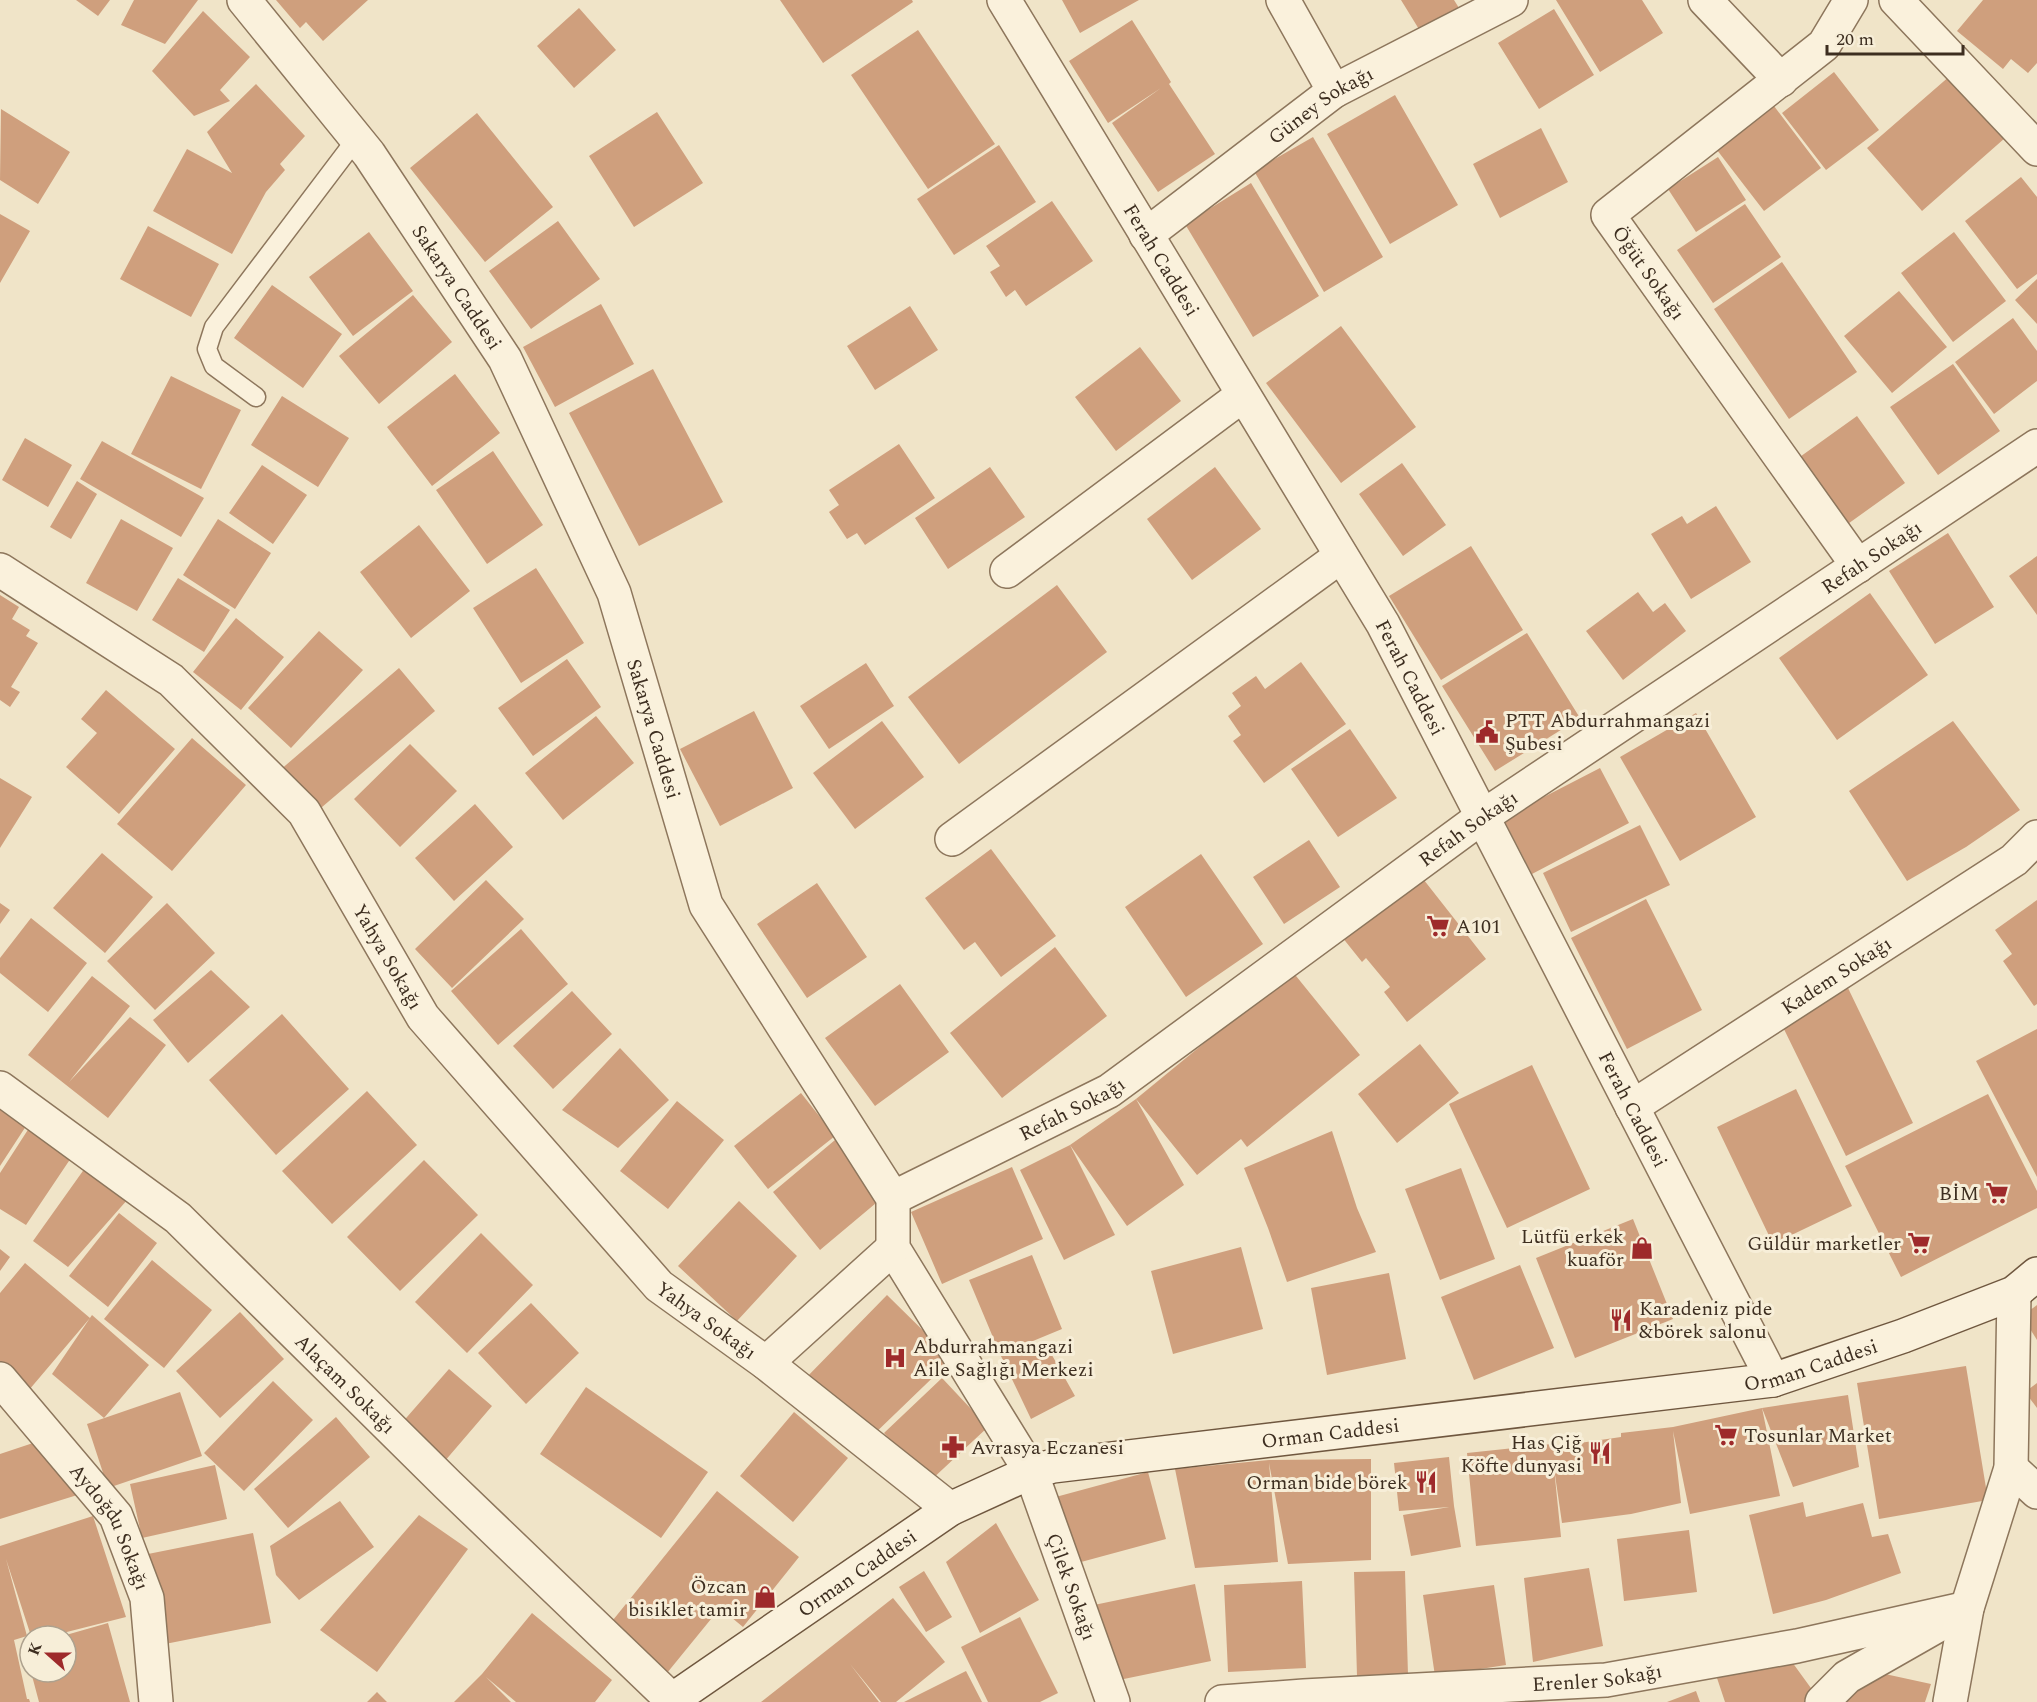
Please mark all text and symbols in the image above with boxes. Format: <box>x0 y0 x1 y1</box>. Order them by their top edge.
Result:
scale bar <box>1827 18 1964 56</box>
text: 20 m <box>1836 26 1874 53</box>
street label: Güney Sokağı <box>1262 59 1379 152</box>
street label: Ferah Caddesi <box>1115 198 1207 322</box>
street label: Sakarya Caddesi <box>404 219 509 356</box>
street label: Öğüt Sokağı <box>1604 220 1692 327</box>
street label: Refah Sokağı <box>1815 513 1928 602</box>
street label: Ferah Caddesi <box>1367 614 1452 741</box>
street label: Sakarya Caddesi <box>618 655 688 803</box>
place label: PTT Abdurrahmangazi Şubesi <box>1505 706 1710 759</box>
public building icon: PTT Abdurrahmangazi Şubesi <box>1474 719 1500 745</box>
street label: Refah Sokağı <box>1413 783 1524 875</box>
street label: Yahya Sokağı <box>345 899 430 1016</box>
place label: A101 <box>1456 912 1501 942</box>
supermarket icon: A101 <box>1425 913 1451 939</box>
street label: Kadem Sokağı <box>1775 929 1898 1023</box>
street label: Ferah Caddesi <box>1590 1046 1675 1173</box>
street label: Refah Sokağı <box>1014 1070 1132 1149</box>
place label: BİM <box>1939 1179 1979 1209</box>
supermarket icon: BİM <box>1984 1180 2010 1206</box>
place label: Lütfü erkek kuaför <box>1521 1222 1624 1275</box>
place label: Güldür marketler <box>1747 1229 1901 1259</box>
supermarket icon: Güldür marketler <box>1906 1230 1932 1256</box>
shop icon: Lütfü erkek kuaför <box>1629 1235 1655 1261</box>
street label: Yahya Sokağı <box>649 1274 763 1368</box>
place label: Karadeniz pide &börek salonu <box>1639 1294 1772 1347</box>
restaurant icon: Karadeniz pide &börek salonu <box>1608 1307 1634 1333</box>
street label: Alaçam Sokağı <box>287 1327 402 1441</box>
place label: Abdurrahmangazi Aile Sağlığı Merkezi <box>913 1332 1094 1385</box>
street label: Orman Caddesi <box>1742 1332 1882 1399</box>
hospital icon: Abdurrahmangazi Aile Sağlığı Merkezi <box>882 1345 908 1371</box>
street label: Orman Caddesi <box>1260 1411 1401 1457</box>
place label: Tosunlar Market <box>1744 1421 1892 1451</box>
supermarket icon: Tosunlar Market <box>1713 1422 1739 1448</box>
place label: Has Çiğ Köfte dunyasi <box>1461 1428 1582 1481</box>
place label: Avrasya Eczanesi <box>971 1433 1124 1463</box>
pharmacy icon: Avrasya Eczanesi <box>940 1434 966 1460</box>
restaurant icon: Has Çiğ Köfte dunyasi <box>1587 1440 1613 1466</box>
street label: Aydoğdu Sokağı <box>62 1457 157 1595</box>
place label: Orman bide börek <box>1246 1468 1408 1498</box>
restaurant icon: Orman bide börek <box>1413 1469 1439 1495</box>
street label: Orman Caddesi <box>792 1522 923 1625</box>
street label: Çilek Sokağı <box>1038 1529 1104 1645</box>
place label: Özcan bisiklet tamir <box>628 1572 747 1625</box>
shop icon: Özcan bisiklet tamir <box>752 1584 778 1610</box>
north arrow <box>18 1624 78 1684</box>
text: K <box>22 1638 49 1659</box>
street label: Erenler Sokağı <box>1531 1656 1665 1700</box>

